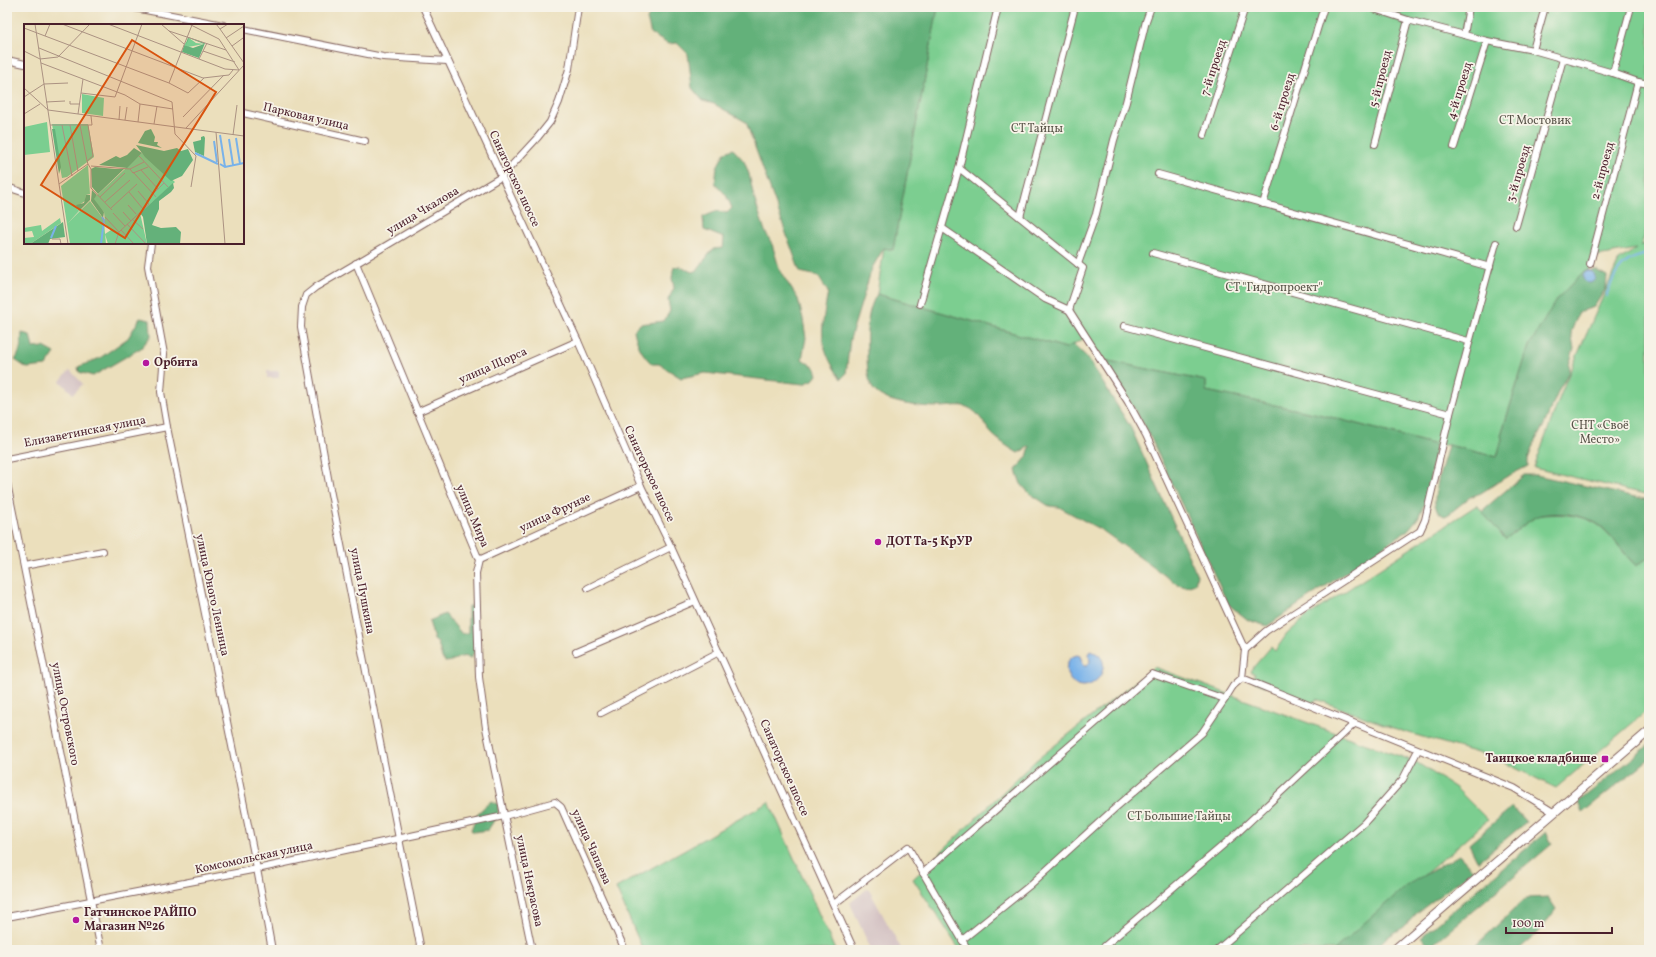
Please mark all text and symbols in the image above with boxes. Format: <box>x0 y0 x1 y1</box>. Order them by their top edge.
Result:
inset map <box>24 24 244 244</box>
street label: 7-й проезд <box>1197 38 1231 98</box>
street label: 5-й проезд <box>1366 49 1396 109</box>
street label: 4-й проезд <box>1444 60 1476 122</box>
street label: 6-й проезд <box>1267 71 1299 133</box>
street label: Парковая улица <box>261 99 351 135</box>
park label: СТ Мостовик <box>1499 113 1572 129</box>
park label: СТ Тайцы <box>1011 121 1064 137</box>
street label: Санаторское шоссе <box>485 128 543 230</box>
street label: 2-й проезд <box>1588 140 1618 202</box>
street label: 3-й проезд <box>1503 143 1535 204</box>
street label: улица Чкалова <box>384 183 462 239</box>
park label: СТ "Гидропроект" <box>1225 280 1323 296</box>
street label: улица Щорса <box>456 344 530 388</box>
place label: Орбита <box>154 355 198 371</box>
marker: Орбита <box>141 358 151 368</box>
street label: Елизаветинская улица <box>23 412 147 452</box>
park label: СНТ «Своё Место» <box>1571 418 1629 448</box>
street label: Санаторское шоссе <box>620 423 678 525</box>
street label: улица Мира <box>452 482 492 550</box>
street label: улица Фрунзе <box>517 489 594 537</box>
street label: улица Юного Ленинца <box>191 532 233 658</box>
place label: ДОТ Та-5 КрУР <box>886 534 973 550</box>
marker: ДОТ Та-5 КрУР <box>873 537 883 547</box>
street label: улица Пушкина <box>346 546 378 636</box>
street label: улица Островского <box>47 661 83 767</box>
street label: Санаторское шоссе <box>755 717 813 819</box>
place label: Таицкое кладбище <box>1485 751 1597 767</box>
marker: Таицкое кладбище <box>1600 754 1610 764</box>
street label: улица Чапаева <box>567 807 615 887</box>
park label: СТ Большие Тайцы <box>1127 809 1231 825</box>
street label: улица Некрасова <box>511 834 547 928</box>
street label: Комсомольская улица <box>194 838 314 878</box>
place label: Гатчинское РАЙПО Магазин №26 <box>84 904 197 935</box>
scale bar <box>1506 909 1612 935</box>
marker: Гатчинское РАЙПО Магазин №26 <box>71 915 81 925</box>
text: 100 m <box>1512 916 1545 932</box>

